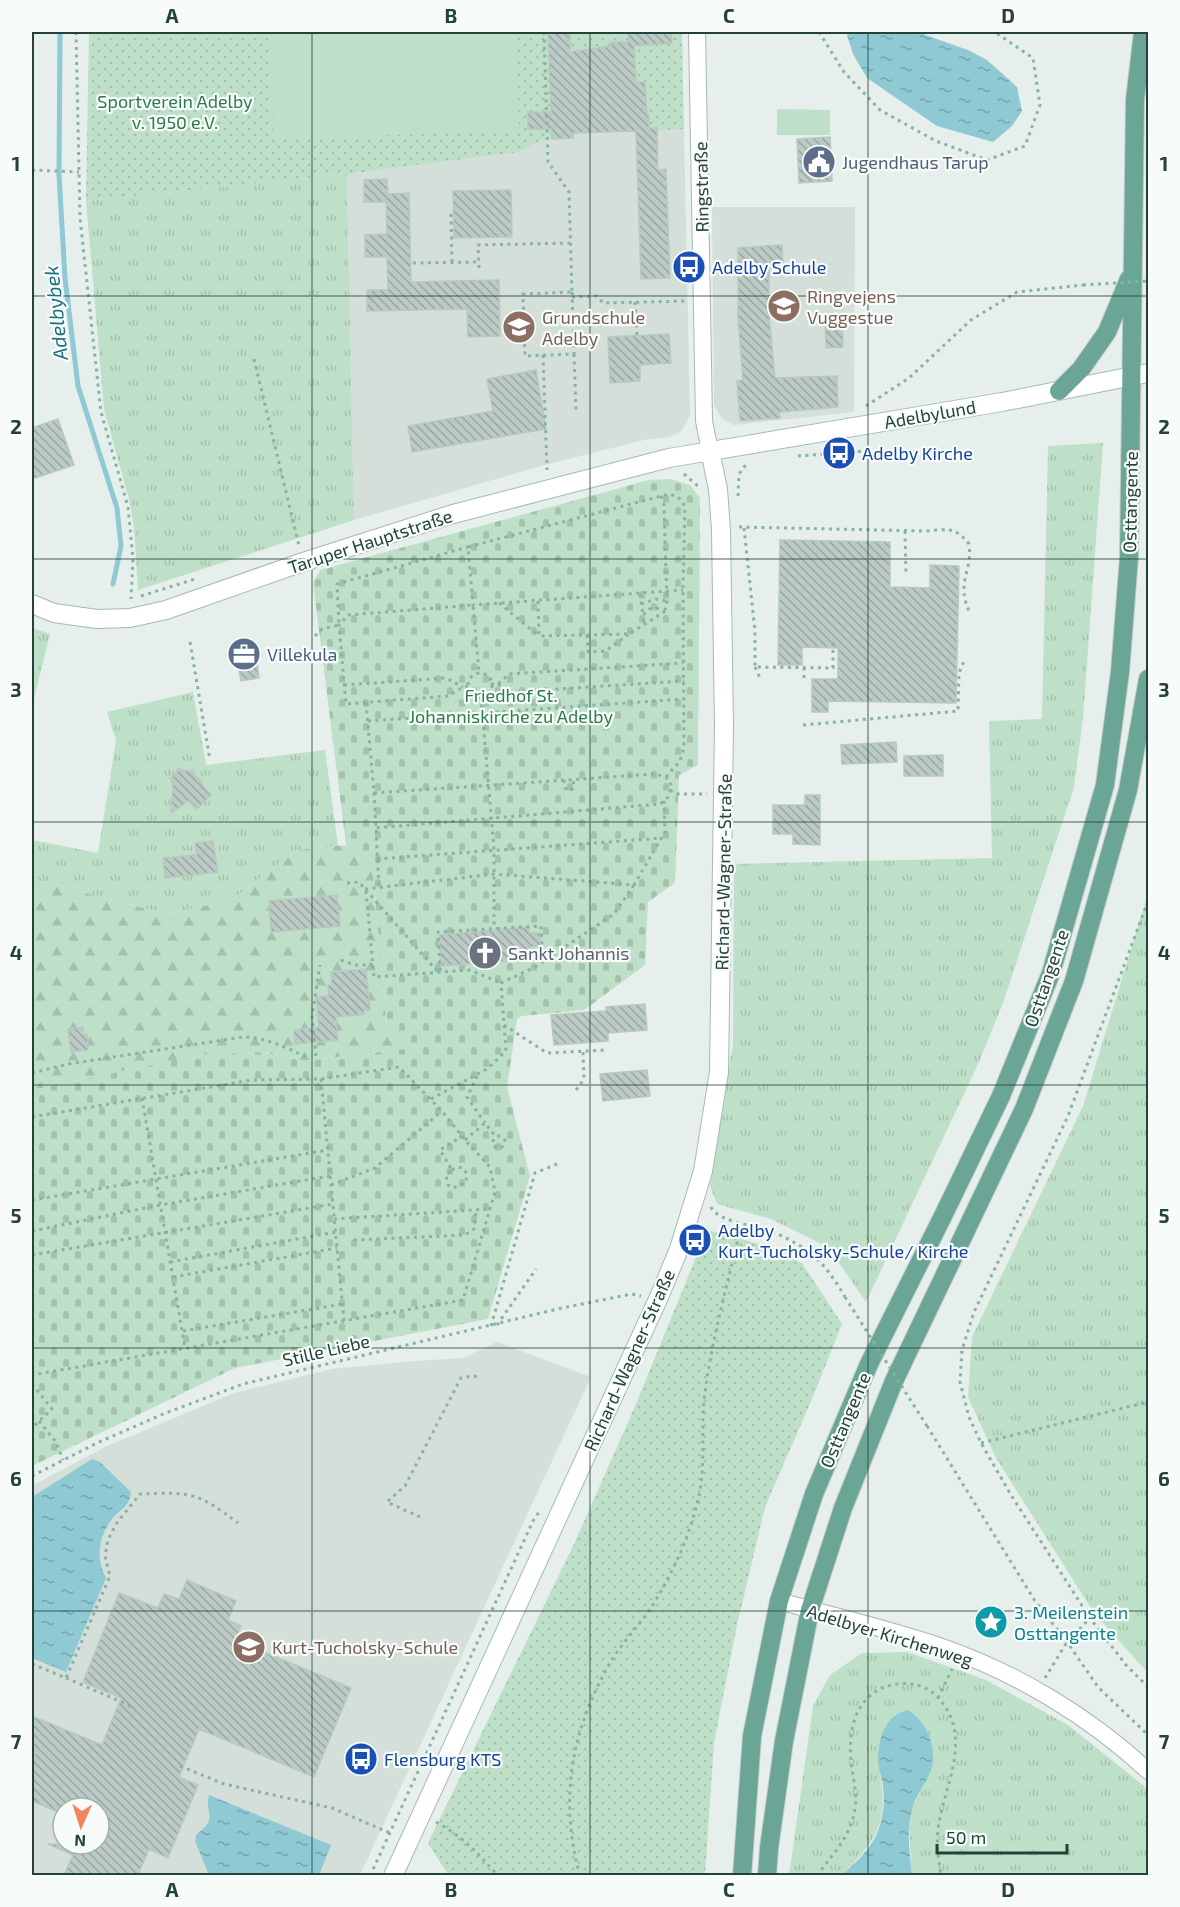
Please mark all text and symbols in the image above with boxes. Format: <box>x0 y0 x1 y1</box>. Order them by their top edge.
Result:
text: A <box>165 3 179 27</box>
text: B <box>445 3 457 27</box>
text: C <box>723 3 735 27</box>
text: D <box>1001 3 1015 27</box>
park label: Sportverein Adelby v. 1950 e.V. <box>97 90 253 133</box>
street label: Ringstraße <box>689 141 713 233</box>
public building icon: Jugendhaus Tarup <box>801 144 837 180</box>
text: 1 <box>12 151 20 175</box>
place label: Jugendhaus Tarup <box>842 151 989 173</box>
text: 1 <box>1160 151 1168 175</box>
bus stop icon: Adelby Schule <box>671 249 707 285</box>
place label: Adelby Schule <box>712 256 826 278</box>
water label: Adelbybek <box>38 264 73 363</box>
place label: Ringvejens Vuggestue <box>807 285 896 328</box>
school or university icon: Ringvejens Vuggestue <box>766 288 802 324</box>
place label: Grundschule Adelby <box>542 306 645 349</box>
school or university icon: Grundschule Adelby <box>501 309 537 345</box>
street label: Adelbylund <box>882 395 978 433</box>
text: 2 <box>10 414 22 438</box>
text: 2 <box>1158 414 1170 438</box>
bus stop icon: Adelby Kirche <box>821 435 857 471</box>
place label: Adelby Kirche <box>862 442 973 464</box>
street label: Osttangente <box>1118 451 1142 553</box>
street label: Taruper Hauptstraße <box>285 504 455 578</box>
office icon: Villekula <box>226 636 262 672</box>
place label: Villekula <box>267 643 337 665</box>
text: 3 <box>10 677 22 701</box>
text: 3 <box>1158 677 1170 701</box>
park label: Friedhof St. Johanniskirche zu Adelby <box>409 684 613 727</box>
street label: Richard-Wagner-Straße <box>710 773 736 971</box>
street label: Osttangente <box>1019 926 1073 1030</box>
church icon: Sankt Johannis <box>467 935 503 971</box>
text: 4 <box>10 940 23 964</box>
text: 4 <box>1158 940 1171 964</box>
place label: Sankt Johannis <box>508 942 629 964</box>
text: 5 <box>10 1203 22 1227</box>
text: 5 <box>1158 1203 1170 1227</box>
place label: Adelby Kurt-Tucholsky-Schule/ Kirche <box>718 1219 969 1262</box>
bus stop icon: Adelby Kurt-Tucholsky-Schule/ Kirche <box>677 1222 713 1258</box>
street label: Richard-Wagner-Straße <box>579 1266 679 1454</box>
street label: Stille Liebe <box>280 1329 372 1371</box>
street label: Osttangente <box>815 1369 875 1471</box>
text: 6 <box>10 1466 22 1490</box>
text: 6 <box>1158 1466 1170 1490</box>
street label: Adelbyer Kirchenweg <box>804 1599 976 1671</box>
place label: 3. Meilenstein Osttangente <box>1014 1601 1128 1644</box>
place icon: 3. Meilenstein Osttangente <box>973 1604 1009 1640</box>
school or university icon: Kurt-Tucholsky-Schule <box>231 1629 267 1665</box>
place label: Kurt-Tucholsky-Schule <box>272 1636 458 1658</box>
text: 7 <box>11 1729 22 1753</box>
text: 7 <box>1159 1729 1170 1753</box>
bus stop icon: Flensburg KTS <box>343 1741 379 1777</box>
place label: Flensburg KTS <box>384 1748 501 1770</box>
north arrow <box>51 1796 111 1856</box>
scale bar <box>937 1817 1068 1855</box>
text: 50 m <box>946 1826 986 1848</box>
text: N <box>74 1832 86 1851</box>
text: A <box>165 1877 179 1901</box>
text: B <box>445 1877 457 1901</box>
text: C <box>723 1877 735 1901</box>
text: D <box>1001 1877 1015 1901</box>

